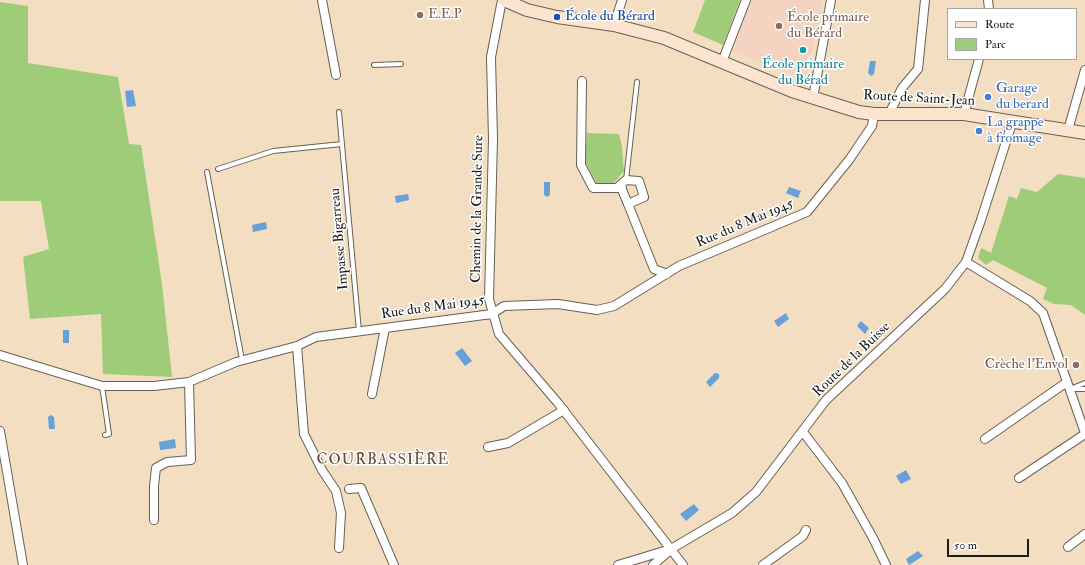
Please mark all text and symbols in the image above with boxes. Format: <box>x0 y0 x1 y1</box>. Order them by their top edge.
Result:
place label: E.E.P <box>428 7 462 23</box>
legend <box>947 8 1077 60</box>
place label: École du Bérard <box>565 9 655 25</box>
marker: E.E.P <box>415 10 425 20</box>
place label: École primaire du Bérard <box>787 10 869 42</box>
marker: École du Bérard <box>552 12 562 22</box>
text: Route <box>985 17 1014 32</box>
marker: École primaire du Bérard <box>774 21 784 31</box>
text: Parc <box>985 37 1006 52</box>
marker: École primaire du Bérad <box>798 45 808 55</box>
place label: École primaire du Bérad <box>762 57 844 90</box>
place label: Garage du berard <box>996 81 1049 114</box>
street label: Route de Saint-Jean <box>863 88 975 110</box>
marker: Garage du berard <box>983 92 993 102</box>
place label: La grappe à fromage <box>987 115 1044 148</box>
marker: La grappe à fromage <box>974 126 984 136</box>
street label: Chemin de la Grande Sure <box>468 135 488 283</box>
street label: Impasse Bigarreau <box>327 187 353 291</box>
street label: Rue du 8 Mai 1945 <box>694 196 796 252</box>
street label: Rue du 8 Mai 1945 <box>380 292 486 324</box>
street label: Route de la Buisse <box>810 319 894 401</box>
place label: Crèche l'Envol <box>985 357 1068 373</box>
marker: Crèche l'Envol <box>1071 360 1081 370</box>
district label: COURBASSIÈRE <box>317 452 449 470</box>
scale bar <box>949 531 1031 557</box>
text: 50 m <box>954 538 977 553</box>

